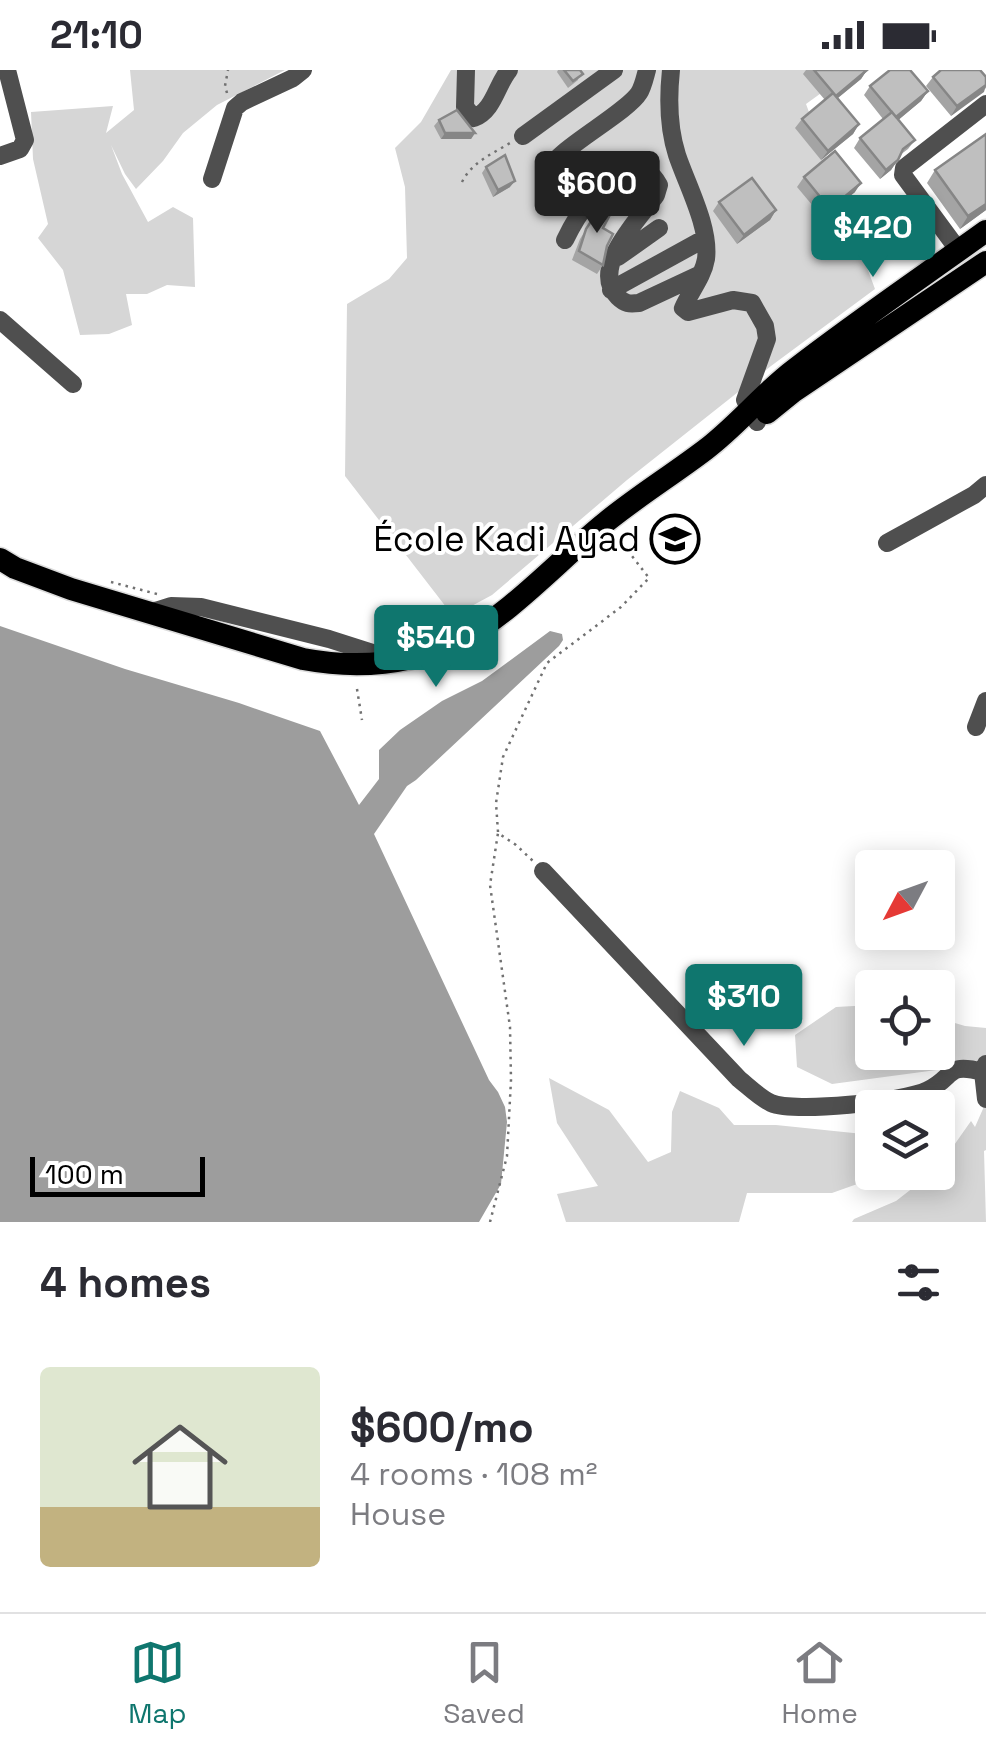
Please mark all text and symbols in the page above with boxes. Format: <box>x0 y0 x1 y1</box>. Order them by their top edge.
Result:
text: 21:10 <box>50 11 143 59</box>
pin: $600 <box>538 151 656 236</box>
text: $600 <box>557 163 637 203</box>
pin: $420 <box>814 195 932 280</box>
text: $420 <box>833 207 913 247</box>
school or university icon: École Kadi Ayad <box>649 513 701 565</box>
place label: École Kadi Ayad <box>373 517 640 561</box>
pin: $540 <box>377 605 495 690</box>
text: $540 <box>396 617 476 657</box>
north arrow <box>855 850 955 950</box>
map controls <box>855 850 955 1190</box>
pin: $310 <box>685 964 803 1049</box>
button: locate <box>855 970 955 1070</box>
text: $310 <box>707 976 781 1016</box>
button: layers <box>855 1090 955 1190</box>
scale bar <box>30 1152 205 1196</box>
text: 100 m <box>45 1156 124 1192</box>
icon: filters <box>891 1255 946 1310</box>
text: 4 homes <box>40 1256 211 1309</box>
text: $600/mo <box>350 1401 534 1454</box>
icon: home <box>120 1407 240 1527</box>
text: 4 rooms · 108 m² <box>350 1454 597 1494</box>
text: House <box>350 1494 446 1534</box>
tab: Map <box>128 1635 187 1731</box>
tab: Saved <box>443 1635 525 1731</box>
tab: Home <box>781 1635 858 1731</box>

